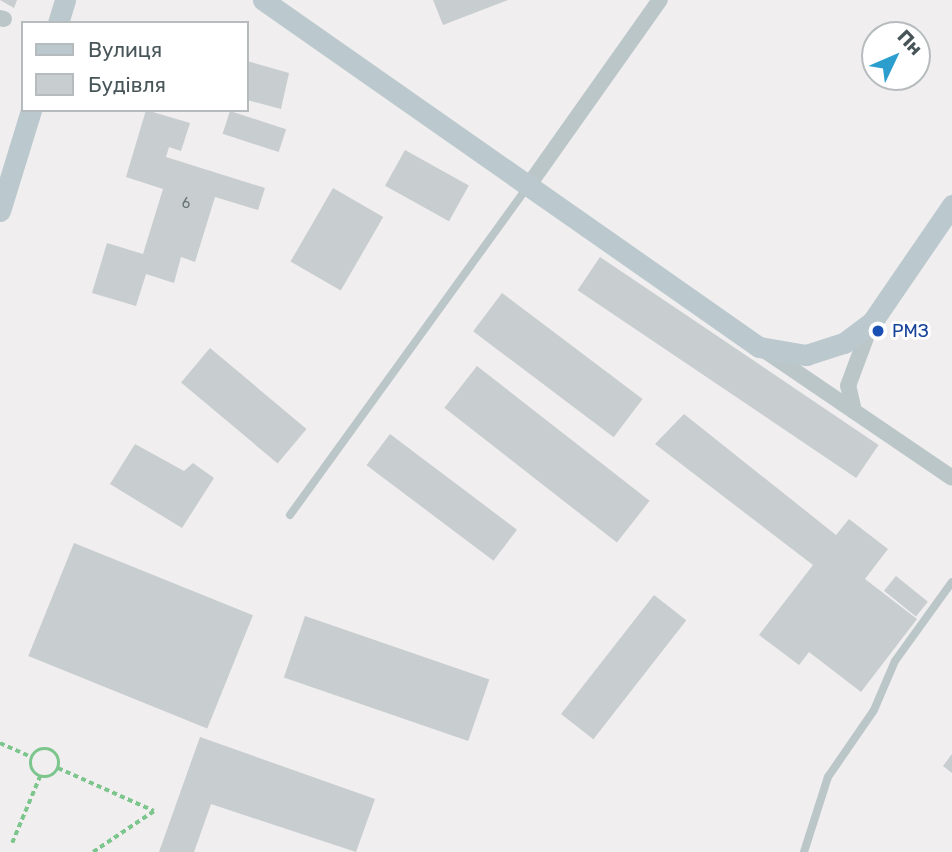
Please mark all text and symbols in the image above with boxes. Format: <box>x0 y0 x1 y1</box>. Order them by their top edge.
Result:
legend <box>21 21 248 112</box>
north arrow <box>861 21 931 91</box>
text: Пн <box>893 25 927 60</box>
text: Вулиця <box>88 37 162 62</box>
text: Будівля <box>88 72 166 97</box>
house number: 6 <box>182 196 190 212</box>
place label: РМЗ <box>892 320 929 342</box>
marker: РМЗ <box>870 323 886 339</box>

